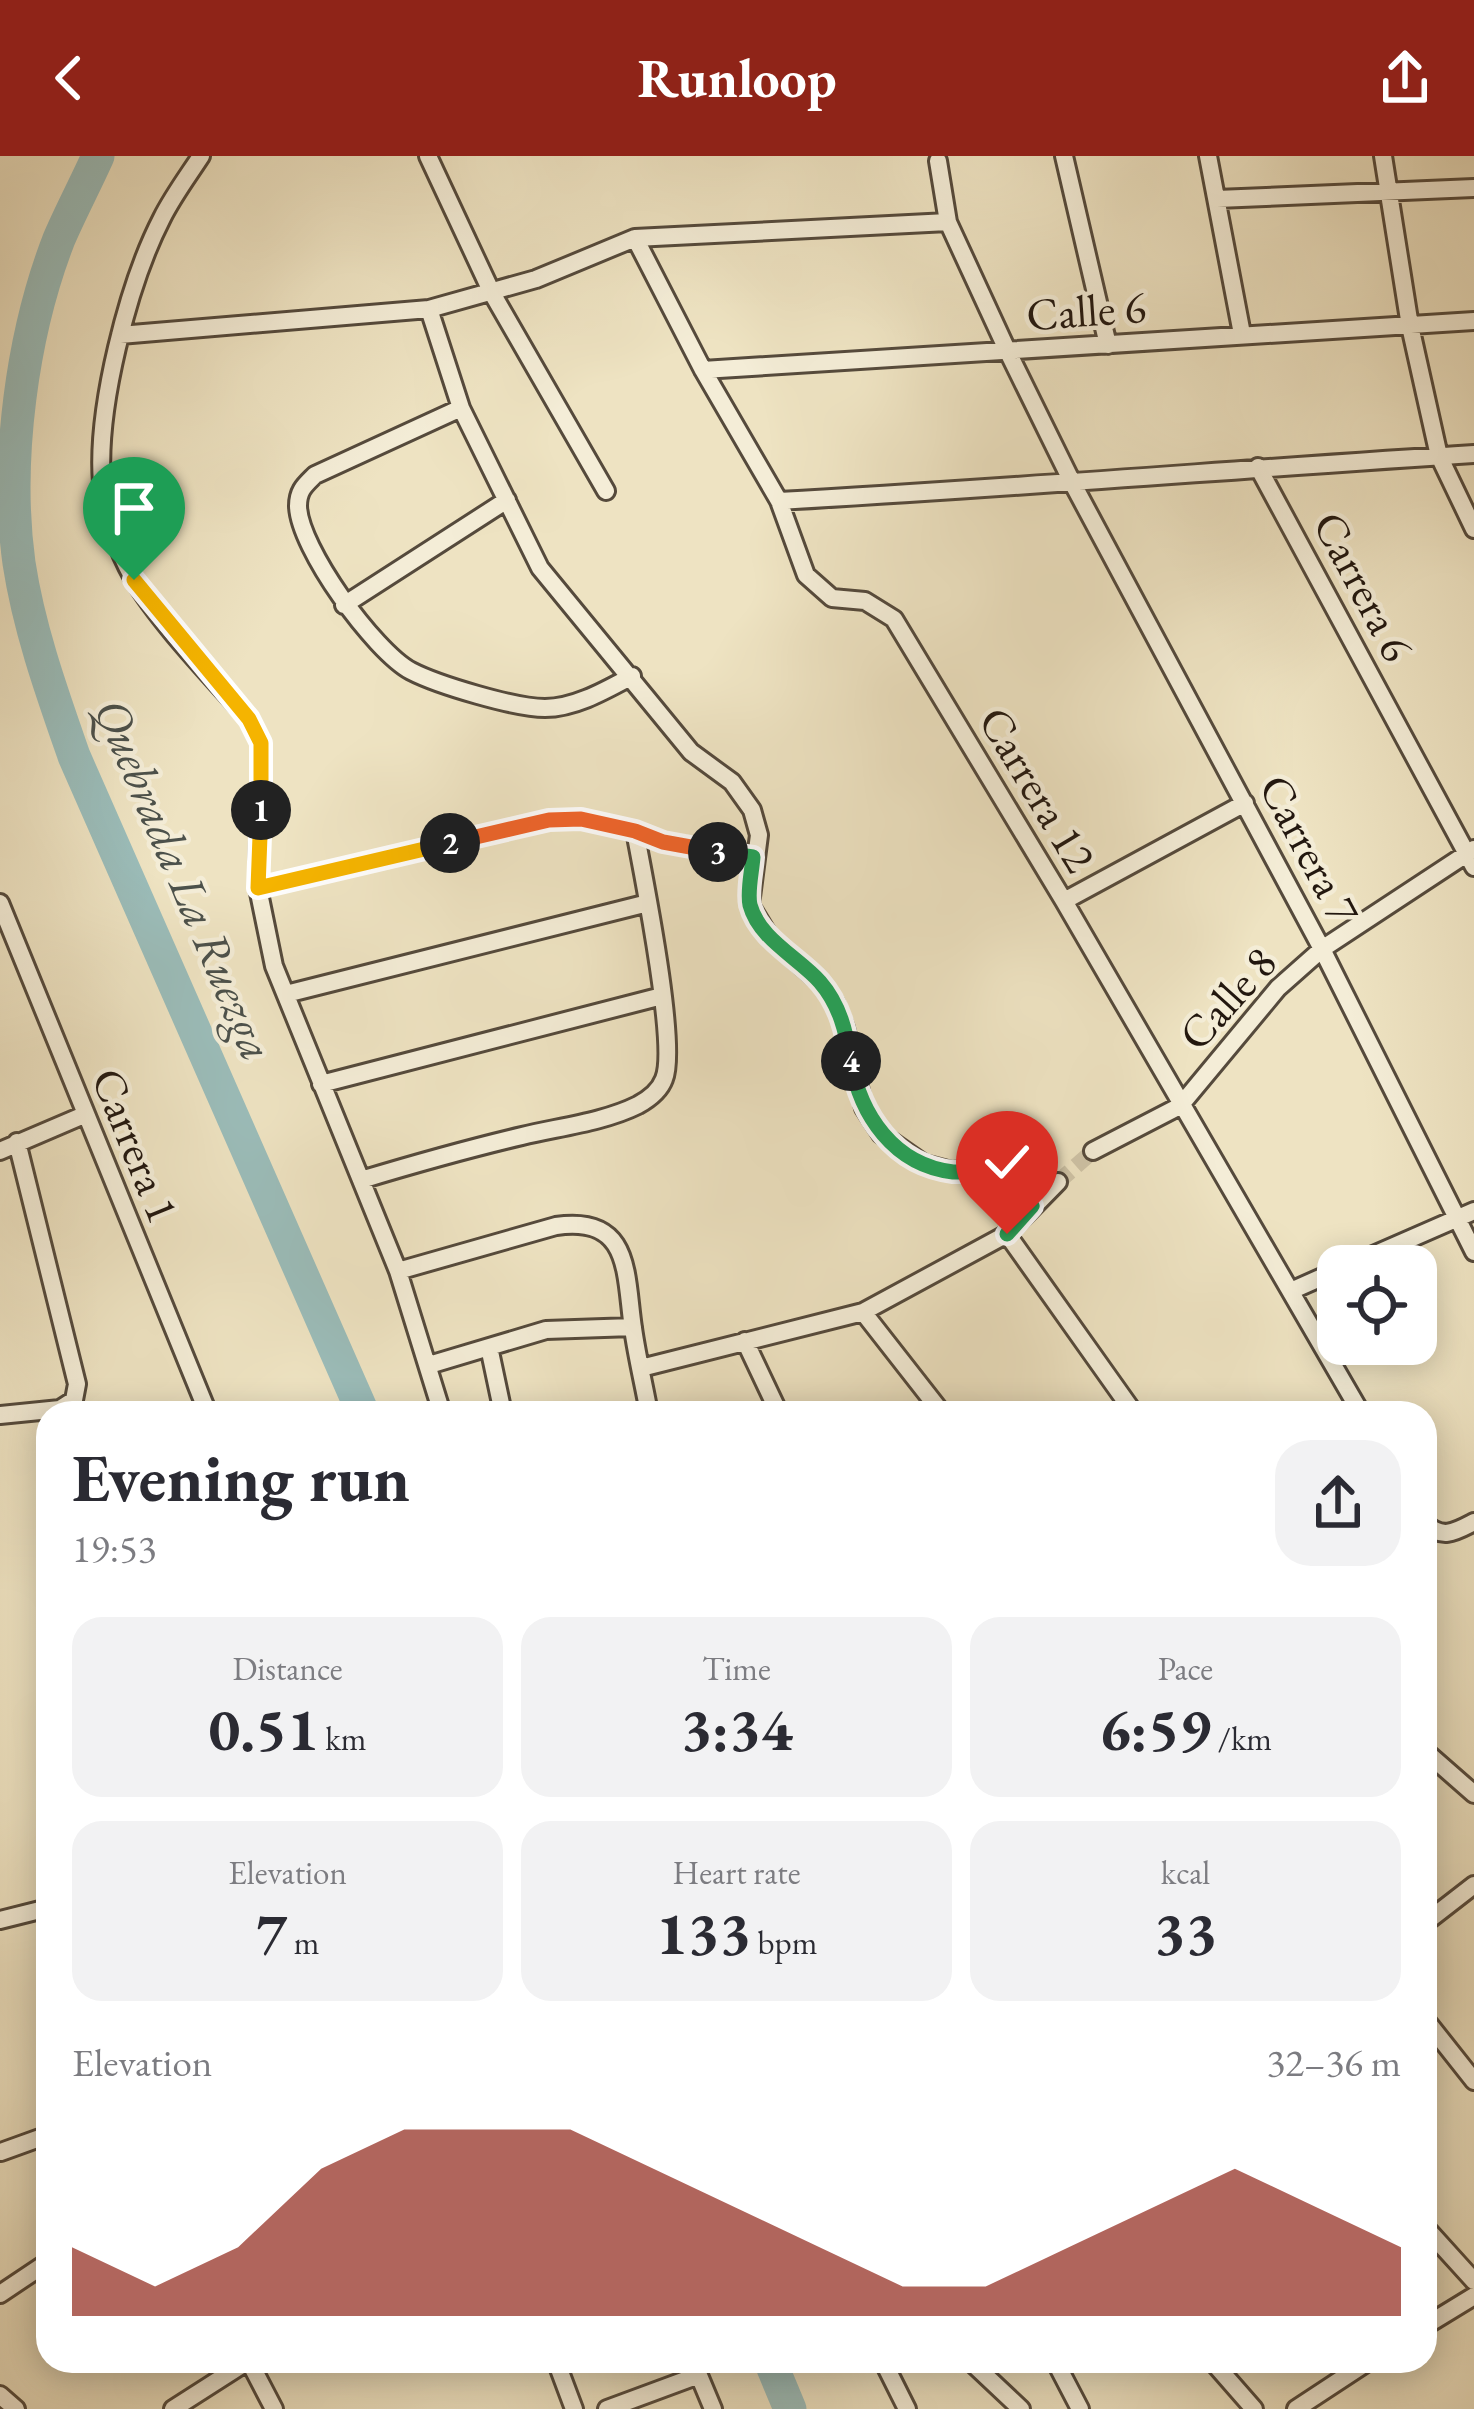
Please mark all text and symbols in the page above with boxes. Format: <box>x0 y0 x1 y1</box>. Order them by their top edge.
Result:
text: Runloop <box>637 43 837 113</box>
icon: back <box>36 45 102 111</box>
icon: share <box>1372 45 1438 111</box>
street label: Calle 6 <box>1024 277 1148 343</box>
pin <box>83 457 185 580</box>
icon: arrive <box>101 475 167 541</box>
street label: Carrera 6 <box>1301 501 1427 671</box>
water label: Quebrada La Ruezga <box>81 689 289 1069</box>
street label: Carrera 12 <box>966 696 1110 883</box>
street label: Carrera 7 <box>1247 764 1374 934</box>
pin: 1 <box>231 780 291 840</box>
text: 1 <box>252 788 270 831</box>
pin: 2 <box>420 813 480 873</box>
text: 2 <box>441 821 459 864</box>
pin: 3 <box>688 822 748 882</box>
text: 3 <box>709 830 727 873</box>
street label: Calle 8 <box>1165 934 1289 1062</box>
pin: 4 <box>821 1031 881 1091</box>
text: 4 <box>842 1039 860 1082</box>
street label: Carrera 1 <box>79 1059 193 1231</box>
pin <box>956 1111 1058 1234</box>
icon: check <box>974 1129 1040 1195</box>
map controls <box>1317 1245 1437 1365</box>
button: locate <box>1317 1245 1437 1365</box>
text: Evening run <box>72 1435 410 1521</box>
button: share <box>1275 1440 1401 1566</box>
text: 19:53 <box>72 1523 157 1574</box>
text: Distance <box>232 1647 343 1690</box>
text: Time <box>702 1647 771 1690</box>
text: Pace <box>1158 1647 1213 1690</box>
text: 0.51 <box>209 1690 319 1768</box>
text: 3:34 <box>680 1690 793 1768</box>
text: 6:59 <box>1099 1690 1211 1768</box>
text: km <box>319 1717 366 1760</box>
text: /km <box>1211 1717 1272 1760</box>
text: Elevation <box>228 1851 347 1894</box>
text: Heart rate <box>672 1851 801 1894</box>
text: kcal <box>1161 1851 1210 1894</box>
text: 7 <box>255 1894 287 1972</box>
text: 133 <box>656 1894 751 1972</box>
text: 33 <box>1154 1894 1217 1972</box>
text: m <box>287 1921 320 1964</box>
text: bpm <box>751 1921 817 1964</box>
text: Elevation <box>72 2037 212 2088</box>
text: 32–36 m <box>1267 2037 1401 2088</box>

